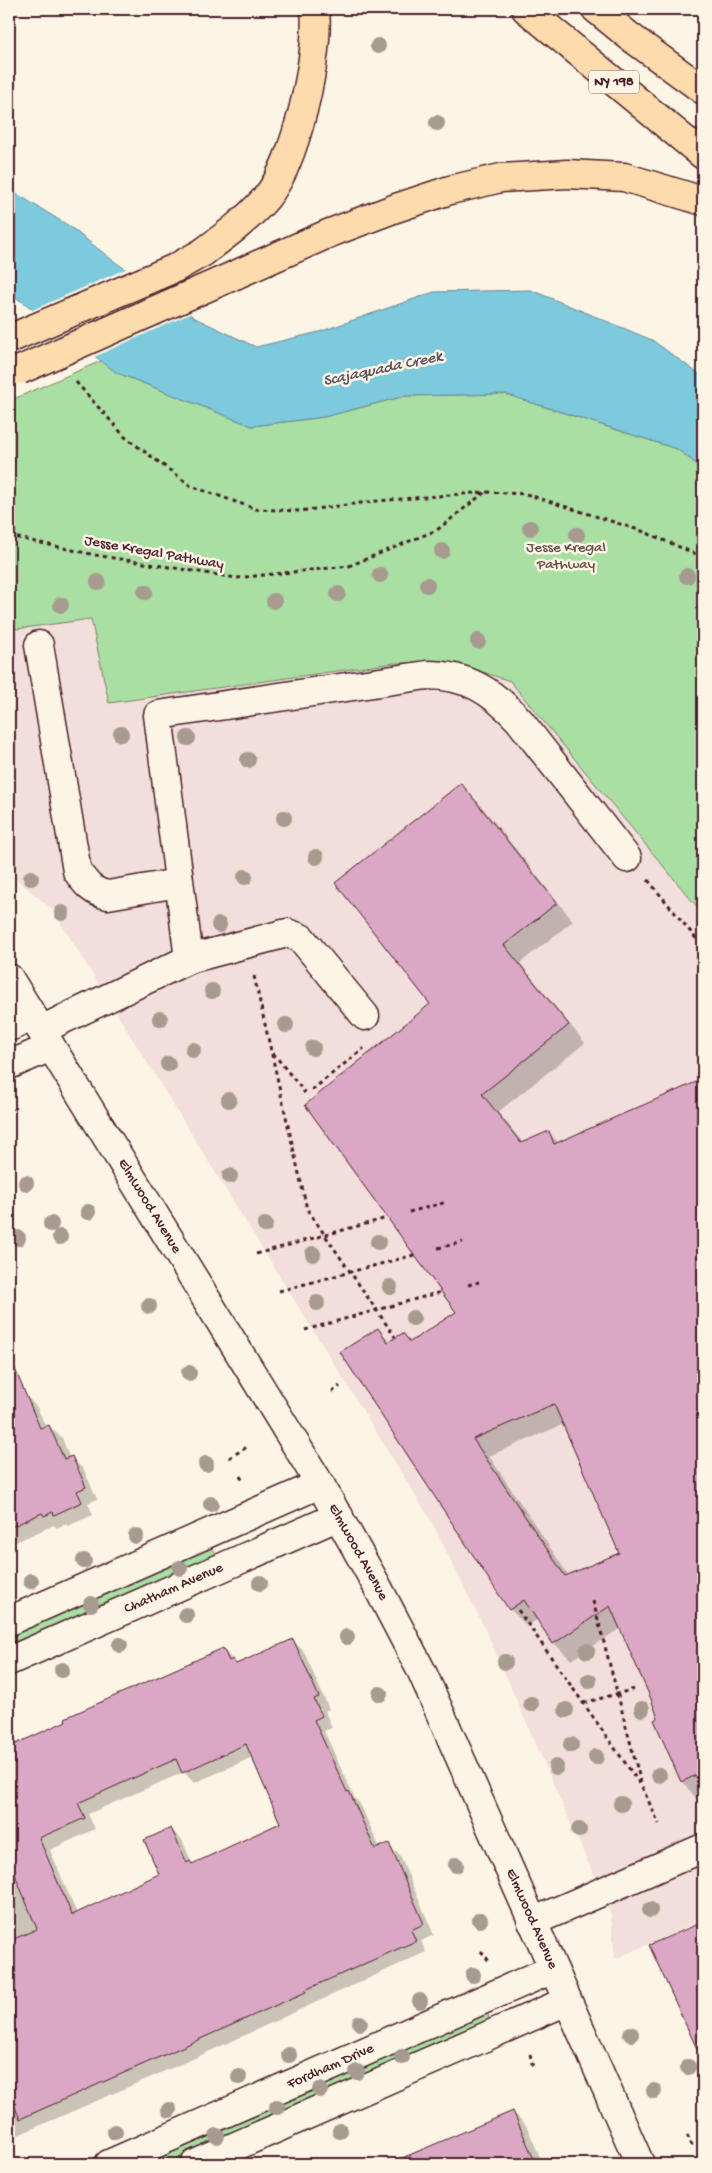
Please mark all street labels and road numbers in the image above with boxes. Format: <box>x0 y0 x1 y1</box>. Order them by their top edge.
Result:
road number: NY 198 <box>589 70 639 94</box>
street label: Jesse Kregal Pathway <box>83 532 226 574</box>
street label: Elmwood Avenue <box>113 1156 185 1257</box>
street label: Elmwood Avenue <box>324 1501 392 1604</box>
street label: Chatham Avenue <box>121 1559 226 1618</box>
street label: Elmwood Avenue <box>501 1866 562 1972</box>
street label: Fordham Drive <box>283 2040 377 2094</box>

